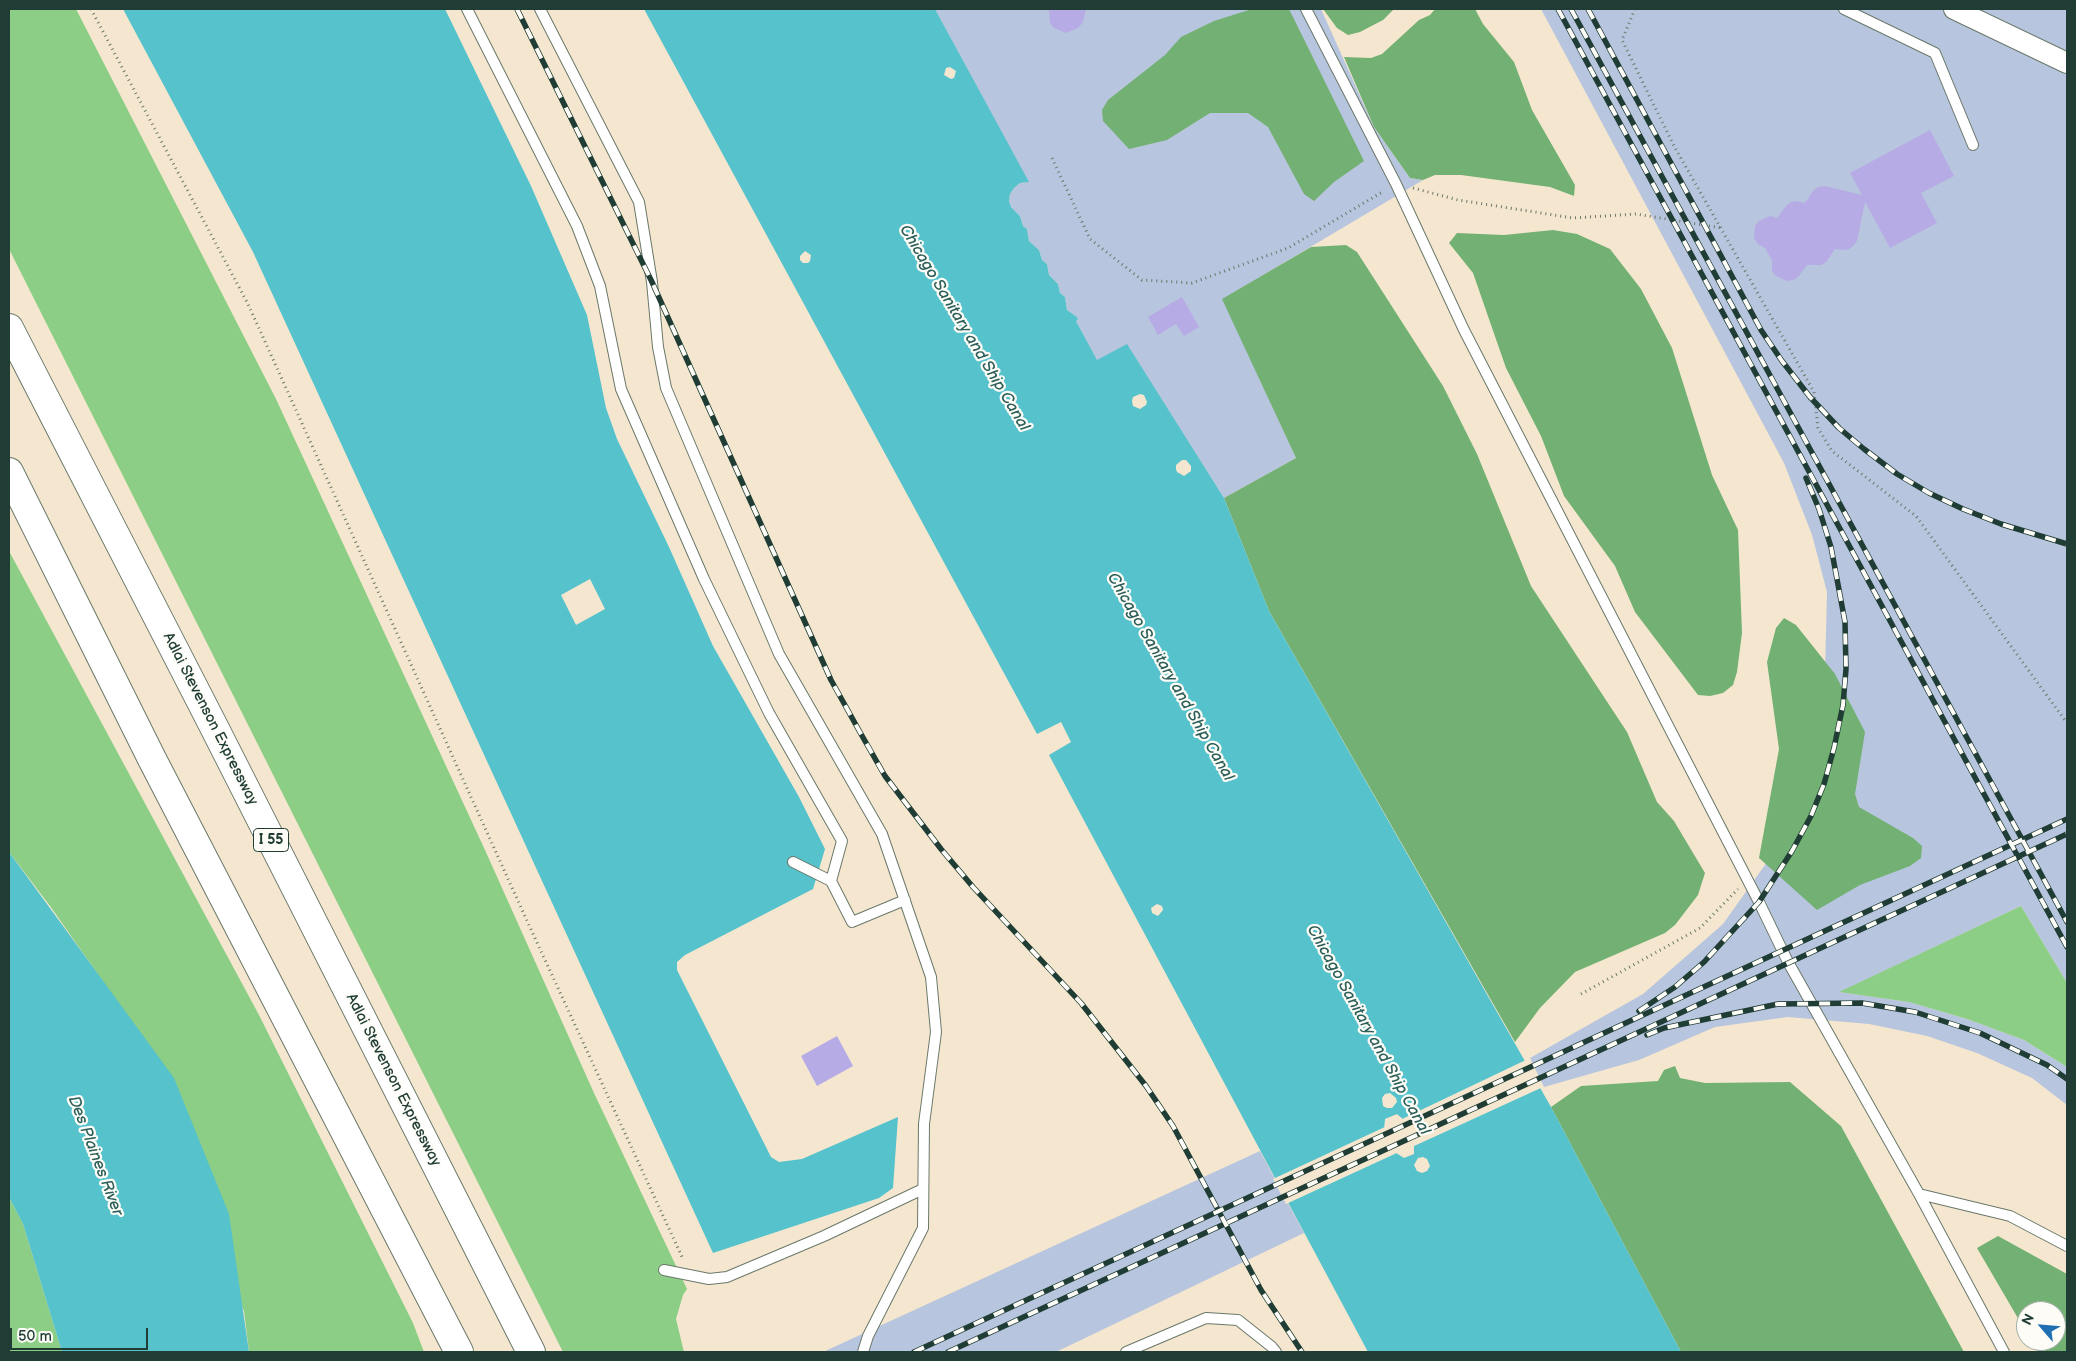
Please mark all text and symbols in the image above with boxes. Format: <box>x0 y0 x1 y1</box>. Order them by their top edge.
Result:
water label: Chicago Sanitary and Ship Canal <box>895 221 1033 435</box>
water label: Chicago Sanitary and Ship Canal <box>1102 570 1238 784</box>
street label: Adlai Stevenson Expressway <box>159 630 261 808</box>
road number: I 55 <box>254 828 288 852</box>
water label: Chicago Sanitary and Ship Canal <box>1302 922 1434 1138</box>
street label: Adlai Stevenson Expressway <box>342 991 444 1169</box>
water label: Des Plaines River <box>63 1093 127 1219</box>
north arrow <box>2016 1301 2066 1351</box>
text: N <box>2018 1311 2038 1328</box>
scale bar <box>12 1318 150 1350</box>
text: 50 m <box>18 1327 52 1346</box>

